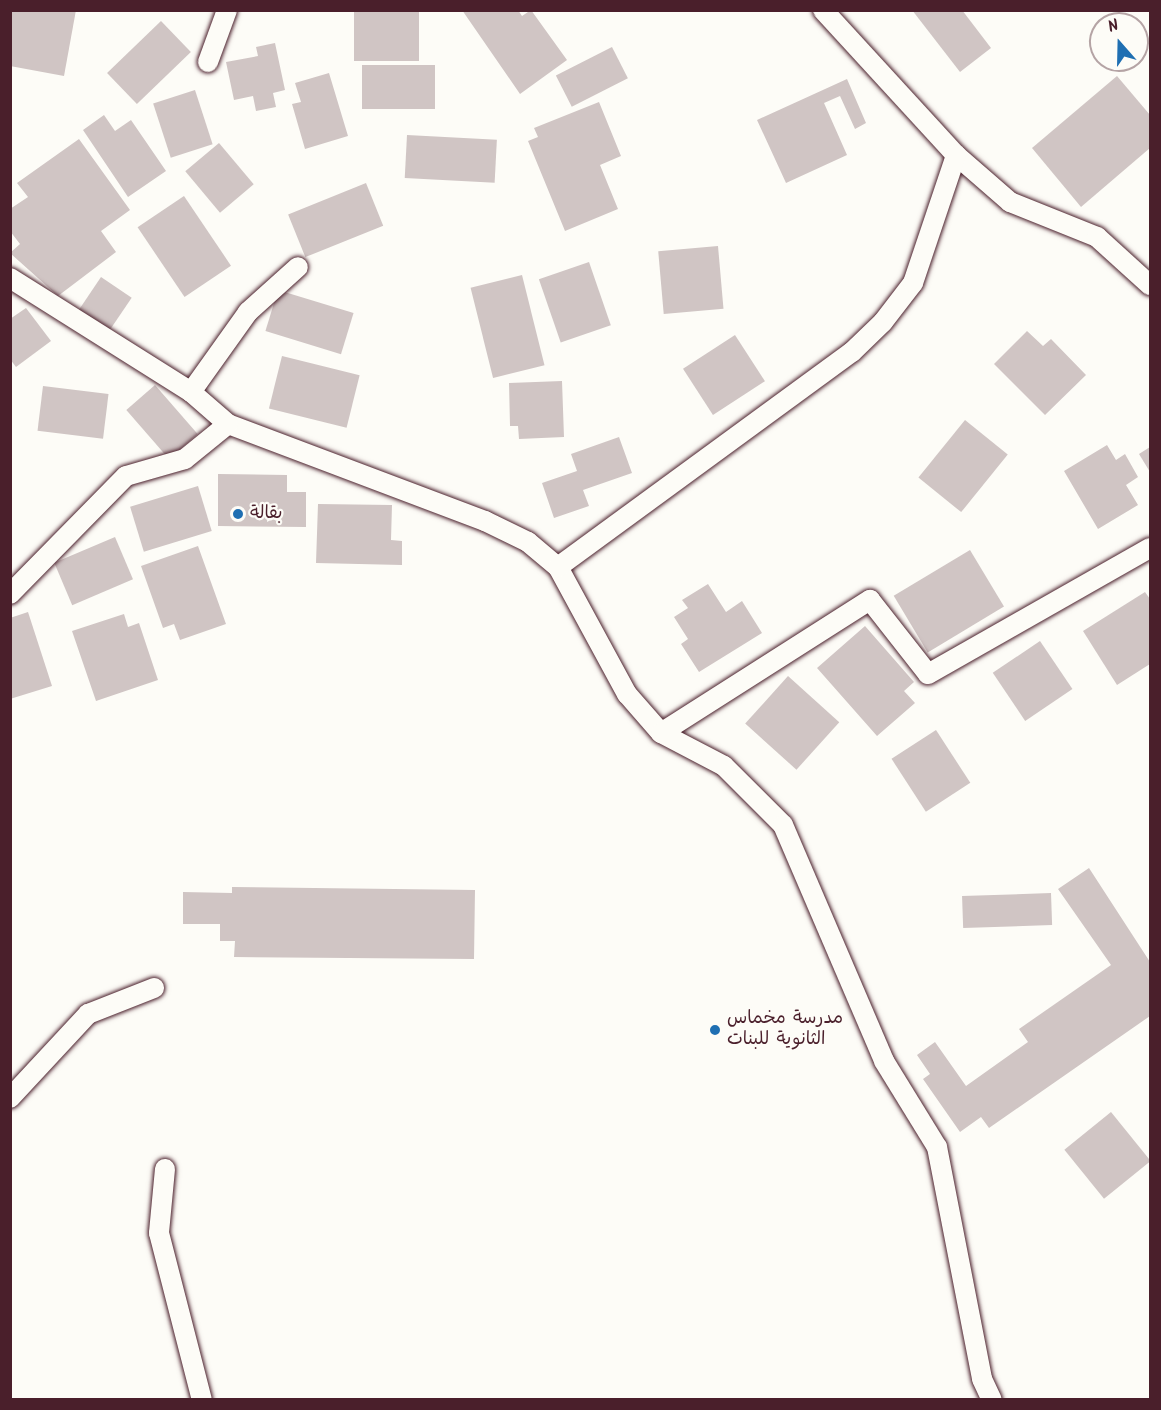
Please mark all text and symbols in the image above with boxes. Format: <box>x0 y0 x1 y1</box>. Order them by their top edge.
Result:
north arrow <box>1089 12 1149 72</box>
text: N <box>1104 13 1122 40</box>
place label: بقالة <box>250 503 283 525</box>
marker: بقالة <box>231 507 245 521</box>
place label: مدرسة مخماس الثانوية للبنات <box>727 1009 843 1052</box>
marker: مدرسة مخماس الثانوية للبنات <box>708 1023 722 1037</box>

